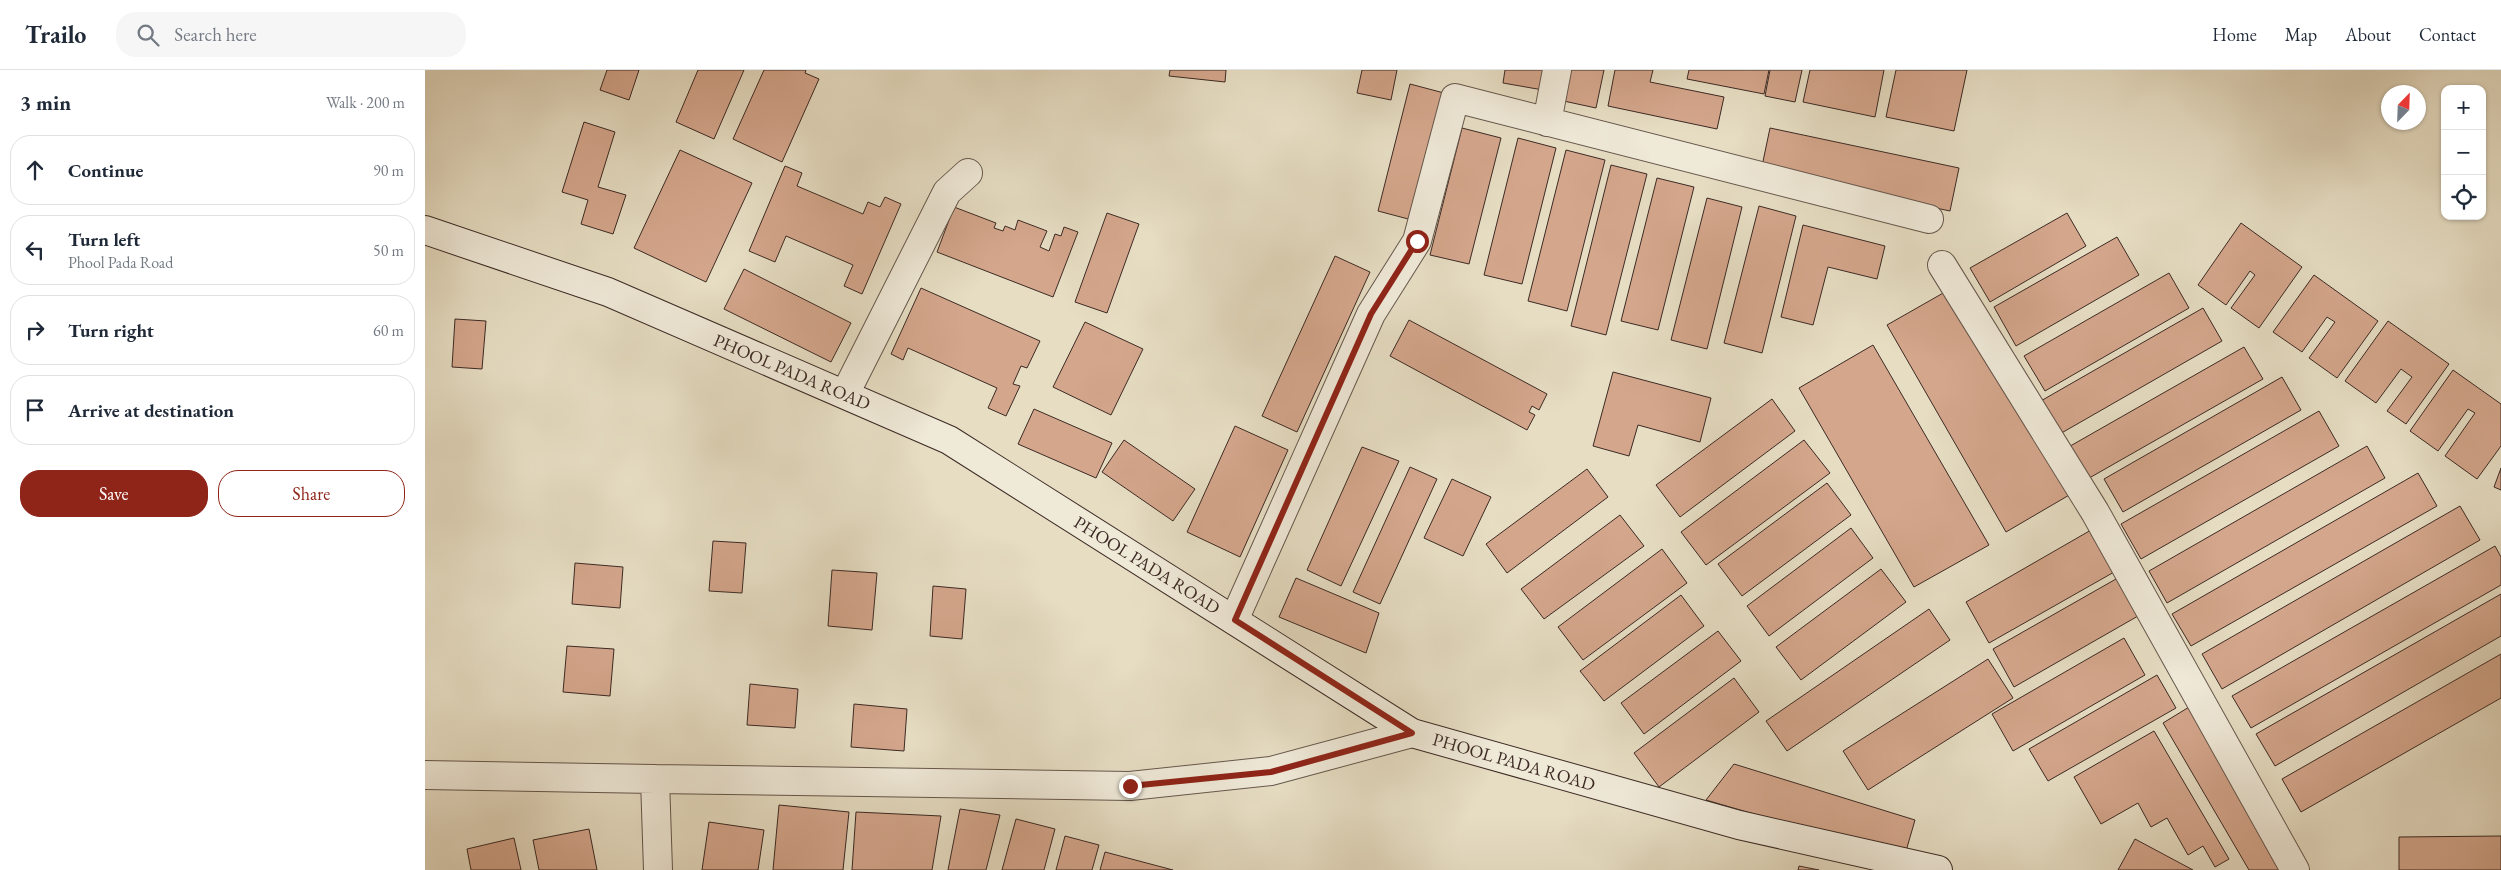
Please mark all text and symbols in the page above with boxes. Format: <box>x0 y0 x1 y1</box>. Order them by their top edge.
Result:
search box <box>116 12 466 57</box>
text: Trailo <box>25 19 86 50</box>
icon: search <box>134 21 162 49</box>
text: Search here <box>174 22 257 47</box>
text: Home <box>2212 23 2257 46</box>
text: Map <box>2285 23 2317 46</box>
text: About <box>2345 23 2391 46</box>
text: Contact <box>2419 23 2476 46</box>
north arrow <box>2381 85 2426 130</box>
map controls <box>2441 85 2486 220</box>
button: + <box>2441 85 2486 130</box>
text: 3 min <box>20 89 71 116</box>
text: Walk · 200 m <box>326 92 405 113</box>
button: − <box>2441 130 2486 175</box>
icon: ahead <box>21 156 49 184</box>
text: Continue <box>68 158 143 183</box>
text: 90 m <box>373 160 404 181</box>
button: locate <box>2441 175 2486 220</box>
text: Turn left <box>68 227 140 252</box>
route start <box>1406 230 1429 253</box>
icon: left <box>21 236 49 264</box>
text: 50 m <box>373 240 404 261</box>
text: Phool Pada Road <box>68 252 173 273</box>
icon: right <box>21 316 49 344</box>
text: Turn right <box>68 318 154 343</box>
text: 60 m <box>373 320 404 341</box>
street label: PHOOL PADA ROAD <box>710 328 874 415</box>
icon: arrive <box>21 396 49 424</box>
text: Arrive at destination <box>68 398 234 423</box>
button: Save <box>20 470 208 517</box>
button: Share <box>218 470 405 517</box>
street label: PHOOL PADA ROAD <box>1070 510 1225 619</box>
street label: PHOOL PADA ROAD <box>1430 727 1598 796</box>
route end <box>1119 775 1142 798</box>

